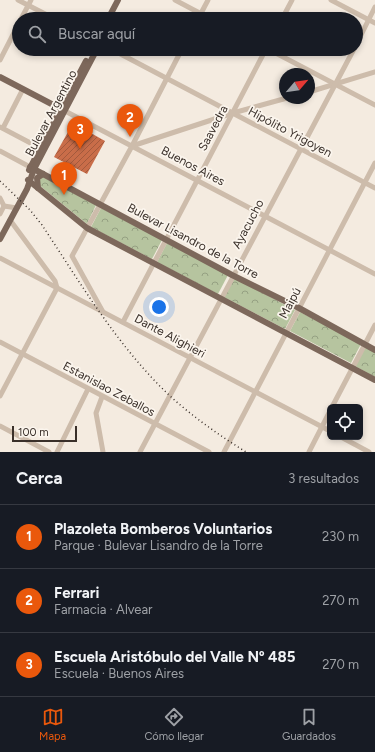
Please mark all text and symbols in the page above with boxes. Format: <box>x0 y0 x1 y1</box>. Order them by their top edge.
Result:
search box <box>12 12 363 56</box>
icon: search <box>26 23 48 45</box>
text: Buscar aquí <box>58 25 135 43</box>
street label: Bulevar Argentino <box>22 67 80 159</box>
north arrow <box>279 68 315 104</box>
street label: Saavedra <box>195 103 231 153</box>
pin: 2 <box>117 104 143 137</box>
street label: Hipólito Yrigoyen <box>246 104 334 160</box>
pin: 3 <box>67 116 93 149</box>
street label: Buenos Aires <box>159 143 228 189</box>
pin: 1 <box>51 162 77 195</box>
street label: Ayacucho <box>229 197 267 251</box>
street label: Bulevar Lisandro de la Torre <box>125 200 261 282</box>
street label: Maipú <box>276 285 304 321</box>
your location <box>149 297 169 317</box>
street label: Dante Alighieri <box>132 311 208 361</box>
street label: Estanislao Zeballos <box>61 359 158 419</box>
map controls <box>327 404 363 440</box>
button: locate <box>327 404 363 440</box>
scale bar <box>12 424 77 443</box>
text: 100 m <box>18 426 49 439</box>
text: Cerca <box>16 468 63 488</box>
text: 3 resultados <box>288 471 359 486</box>
text: Plazoleta Bomberos Voluntarios <box>54 520 272 538</box>
text: 1 <box>26 529 32 544</box>
text: 230 m <box>322 529 359 544</box>
text: Parque · Bulevar Lisandro de la Torre <box>54 538 263 553</box>
text: Ferrari <box>54 584 99 602</box>
text: 2 <box>25 593 33 608</box>
text: 270 m <box>322 593 359 608</box>
text: Farmacia · Alvear <box>54 602 153 617</box>
text: Escuela Aristóbulo del Valle Nº 485 <box>54 648 295 666</box>
text: 3 <box>25 657 33 672</box>
text: 270 m <box>322 657 359 672</box>
text: Escuela · Buenos Aires <box>54 666 184 681</box>
tab: Mapa <box>39 706 66 743</box>
tab: Cómo llegar <box>144 706 204 743</box>
tab: Guardados <box>282 706 336 743</box>

